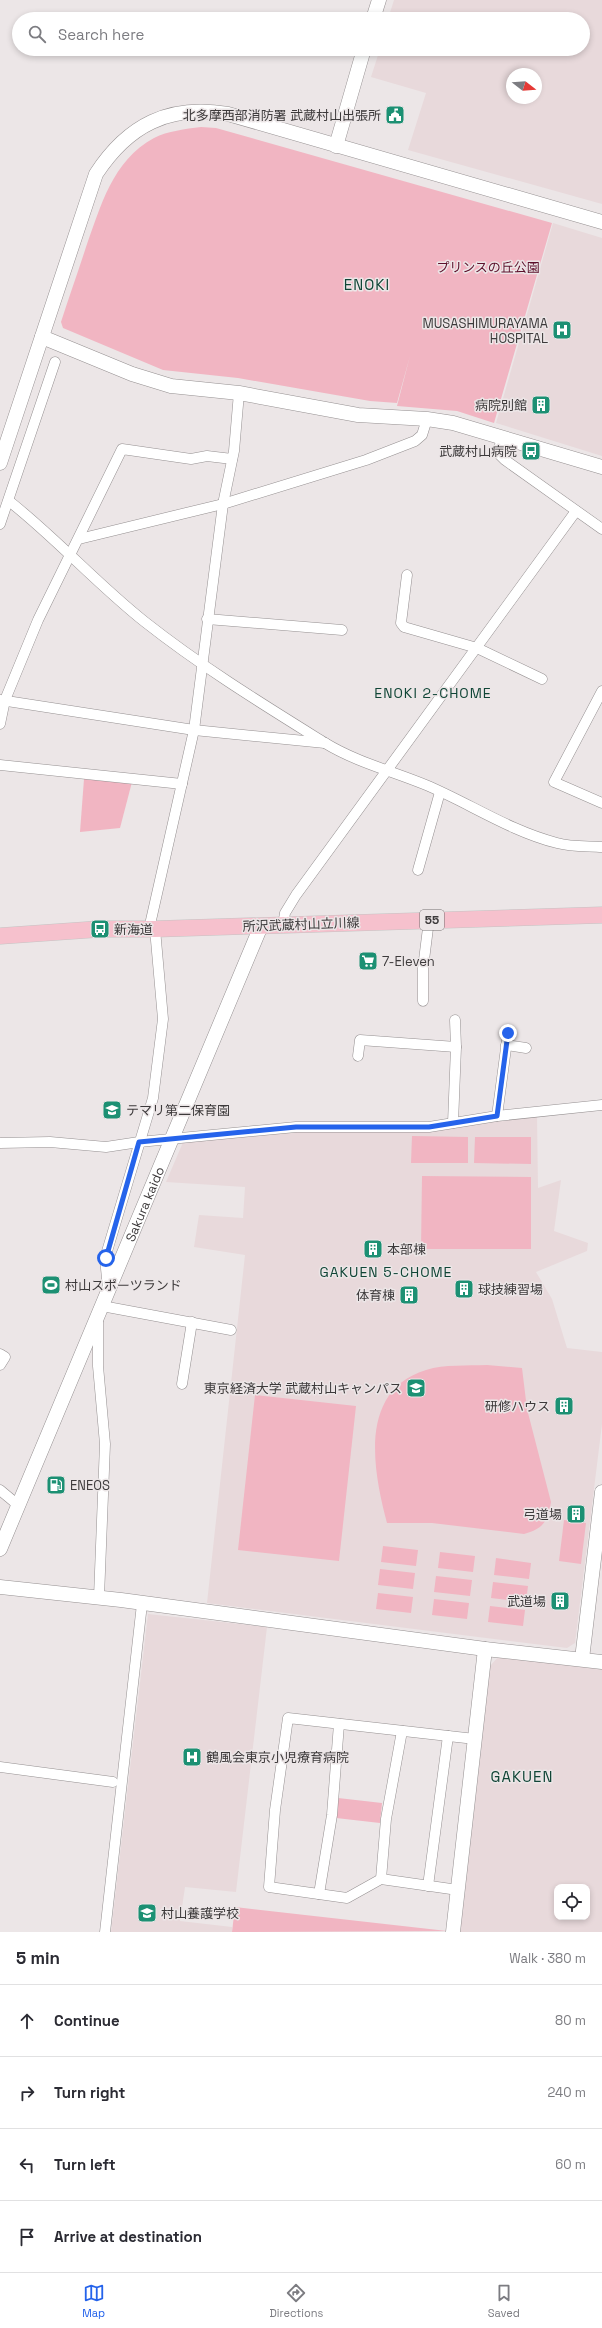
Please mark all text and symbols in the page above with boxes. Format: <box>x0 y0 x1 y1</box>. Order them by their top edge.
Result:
search box <box>12 12 590 56</box>
icon: search <box>26 23 48 45</box>
text: Search here <box>58 25 144 44</box>
north arrow <box>506 68 542 104</box>
public building icon: 北多摩西部消防署 武蔵村山出張所 <box>384 104 406 126</box>
place label: 北多摩西部消防署 武蔵村山出張所 <box>183 107 381 124</box>
park label: プリンスの丘公園 <box>436 259 540 276</box>
district label: ENOKI <box>344 275 390 294</box>
place label: MUSASHIMURAYAMA HOSPITAL <box>422 315 548 347</box>
hospital icon: MUSASHIMURAYAMA HOSPITAL <box>551 319 573 341</box>
building icon: 病院別館 <box>530 394 552 416</box>
place label: 病院別館 <box>475 397 527 414</box>
bus stop icon: 武蔵村山病院 <box>520 440 542 462</box>
place label: 武蔵村山病院 <box>439 443 517 460</box>
district label: ENOKI 2-CHOME <box>374 684 492 702</box>
road number: 55 <box>420 910 444 930</box>
street label: 所沢武蔵村山立川線 <box>242 914 360 935</box>
bus stop icon: 新海道 <box>89 918 111 940</box>
place label: 新海道 <box>114 921 153 938</box>
supermarket icon: 7-Eleven <box>357 950 379 972</box>
place label: 7-Eleven <box>382 953 435 970</box>
route end <box>499 1024 517 1042</box>
school or university icon: テマリ第二保育園 <box>101 1099 123 1121</box>
place label: テマリ第二保育園 <box>126 1102 230 1119</box>
street label: Sakura kaido <box>122 1164 168 1244</box>
building icon: 本部棟 <box>362 1238 384 1260</box>
place label: 本部棟 <box>387 1241 426 1258</box>
route start <box>97 1249 115 1267</box>
district label: GAKUEN 5-CHOME <box>320 1263 453 1281</box>
sports icon: 村山スポーツランド <box>40 1274 62 1296</box>
place label: 村山スポーツランド <box>65 1277 182 1294</box>
building icon: 球技練習場 <box>453 1278 475 1300</box>
place label: 球技練習場 <box>478 1281 543 1298</box>
building icon: 体育棟 <box>398 1284 420 1306</box>
place label: 体育棟 <box>356 1287 395 1304</box>
school or university icon: 東京経済大学 武蔵村山キャンパス <box>405 1377 427 1399</box>
place label: 東京経済大学 武蔵村山キャンパス <box>204 1380 402 1397</box>
building icon: 研修ハウス <box>553 1395 575 1417</box>
place label: 研修ハウス <box>485 1398 550 1415</box>
fuel station icon: ENEOS <box>45 1474 67 1496</box>
place label: ENEOS <box>70 1477 110 1494</box>
building icon: 弓道場 <box>565 1503 587 1525</box>
place label: 弓道場 <box>523 1506 562 1523</box>
building icon: 武道場 <box>549 1590 571 1612</box>
place label: 武道場 <box>507 1593 546 1610</box>
hospital icon: 鶴風会東京小児療育病院 <box>181 1746 203 1768</box>
place label: 鶴風会東京小児療育病院 <box>206 1749 349 1766</box>
district label: GAKUEN <box>491 1767 553 1786</box>
map controls <box>554 1884 590 1920</box>
button: locate <box>554 1884 590 1920</box>
school or university icon: 村山養護学校 <box>136 1902 158 1924</box>
place label: 村山養護学校 <box>161 1905 239 1922</box>
text: 5 min <box>16 1947 60 1969</box>
text: Walk · 380 m <box>509 1950 586 1967</box>
icon: ahead <box>16 2010 38 2032</box>
text: Continue <box>54 2011 120 2030</box>
text: 80 m <box>555 2012 586 2029</box>
icon: right <box>16 2082 38 2104</box>
text: Turn right <box>54 2083 125 2102</box>
text: 240 m <box>548 2084 586 2101</box>
icon: left <box>16 2154 38 2176</box>
text: Turn left <box>54 2155 116 2174</box>
text: 60 m <box>555 2156 586 2173</box>
icon: arrive <box>16 2226 38 2248</box>
text: Arrive at destination <box>54 2227 202 2246</box>
tab: Map <box>82 2282 105 2320</box>
tab: Directions <box>269 2282 323 2320</box>
tab: Saved <box>488 2282 520 2320</box>

